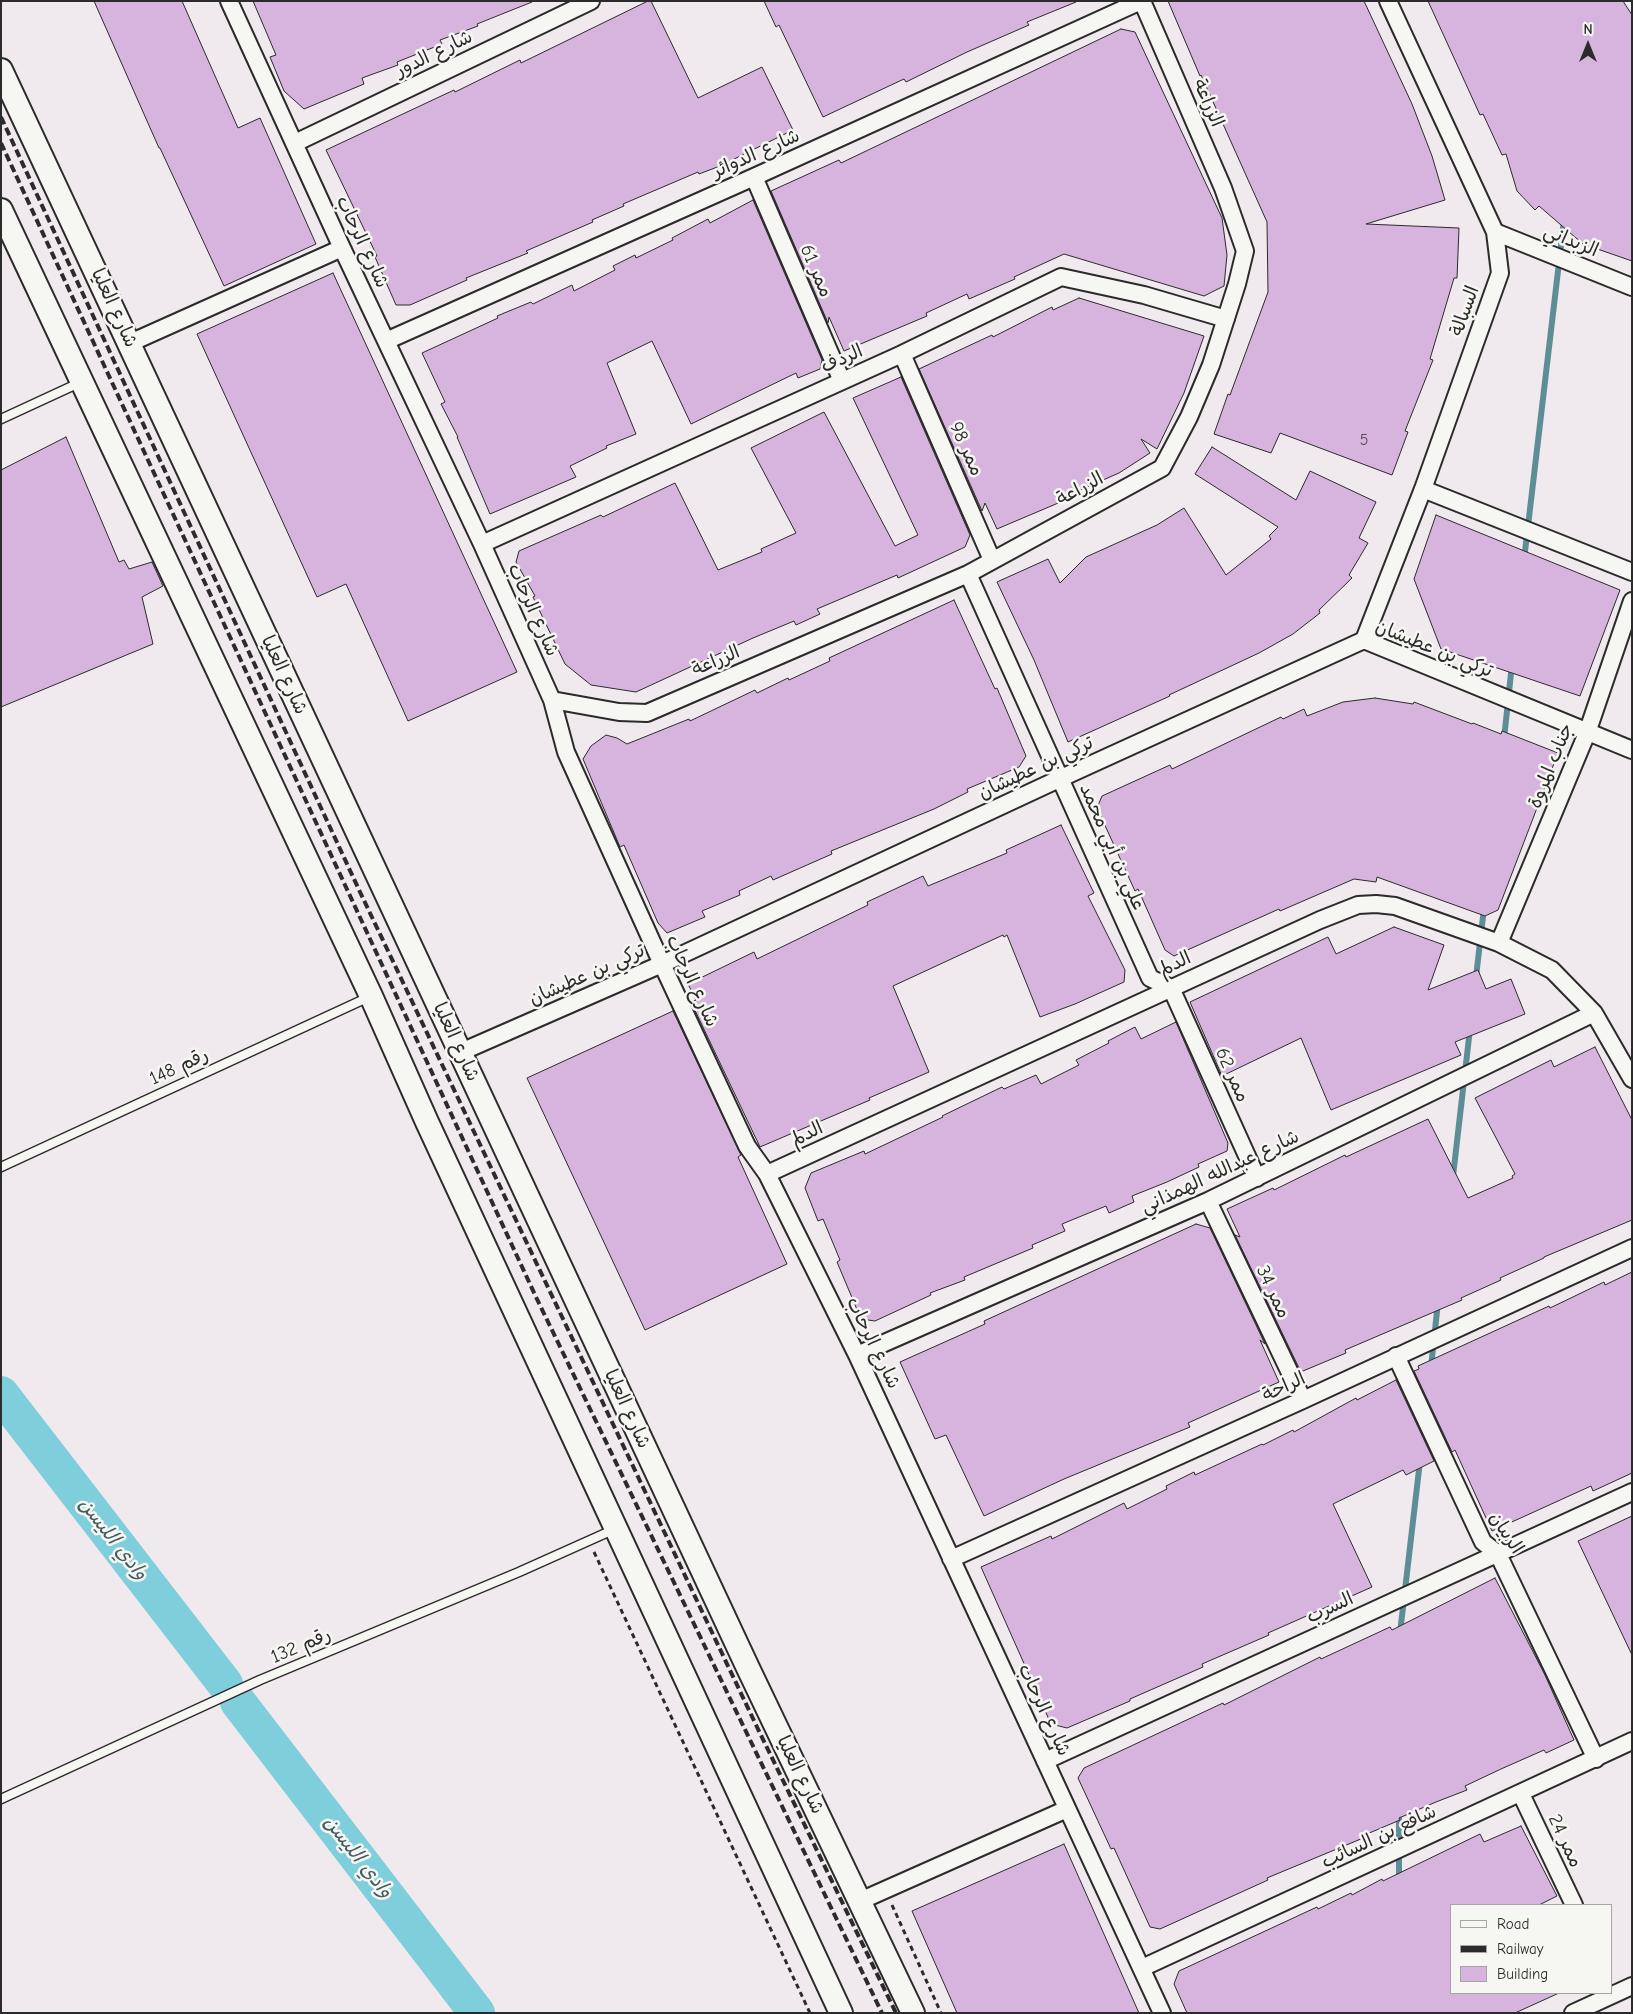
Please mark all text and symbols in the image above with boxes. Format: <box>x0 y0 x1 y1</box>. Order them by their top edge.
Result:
north arrow <box>1563 20 1613 70</box>
text: N <box>1583 21 1593 38</box>
street label: شارع الدور <box>392 26 476 82</box>
street label: الزراعة <box>1188 75 1228 131</box>
street label: شارع الدوائر <box>709 125 803 183</box>
street label: شارع الرحاب <box>331 192 393 292</box>
street label: الزبداني <box>1540 220 1602 262</box>
street label: ممر 61 <box>795 241 837 301</box>
street label: شارع العليا <box>86 265 142 351</box>
street label: السبالة <box>1445 283 1485 339</box>
street label: الردف <box>818 340 866 378</box>
street label: ممر 98 <box>944 418 988 480</box>
house number: 5 <box>1360 430 1368 450</box>
street label: الزراعة <box>1053 467 1107 511</box>
street label: شارع الرحاب <box>502 560 564 660</box>
street label: تركي بن عطيشان <box>1372 615 1496 683</box>
street label: شارع العليا <box>256 632 312 718</box>
street label: الزراعة <box>688 641 744 681</box>
street label: جناب المروة <box>1524 720 1578 812</box>
street label: تركي بن عطيشان <box>975 731 1097 805</box>
street label: علي بن أبي محمد <box>1074 780 1150 914</box>
street label: شارع الرحاب <box>661 931 723 1031</box>
street label: تركي بن عطيشان <box>526 939 648 1011</box>
street label: الدلم <box>1155 947 1195 981</box>
street label: شارع العليا <box>428 999 484 1085</box>
street label: رقم 148 <box>146 1043 212 1091</box>
street label: ممر 62 <box>1210 1044 1254 1106</box>
street label: الدلم <box>787 1117 827 1151</box>
street label: شارع عبدالله الهمذاني <box>1137 1125 1303 1219</box>
street label: ممر 34 <box>1251 1262 1295 1322</box>
street label: شارع الرحاب <box>841 1293 905 1393</box>
street label: شارع العليا <box>599 1366 655 1452</box>
street label: الراحة <box>1259 1367 1309 1407</box>
water label: وادي الليسن <box>73 1493 153 1585</box>
street label: الربيان <box>1484 1508 1528 1558</box>
street label: السرب <box>1303 1587 1357 1629</box>
street label: رقم 132 <box>268 1623 334 1669</box>
street label: شارع الرحاب <box>1013 1660 1075 1760</box>
street label: شارع العليا <box>771 1732 829 1818</box>
street label: شافع بن السائب <box>1318 1800 1440 1874</box>
water label: وادي الليسن <box>318 1811 398 1903</box>
street label: ممر 24 <box>1543 1811 1587 1871</box>
legend <box>1450 1904 1613 1994</box>
text: Road <box>1497 1915 1529 1933</box>
text: Railway <box>1497 1940 1543 1958</box>
text: Building <box>1497 1965 1548 1983</box>

